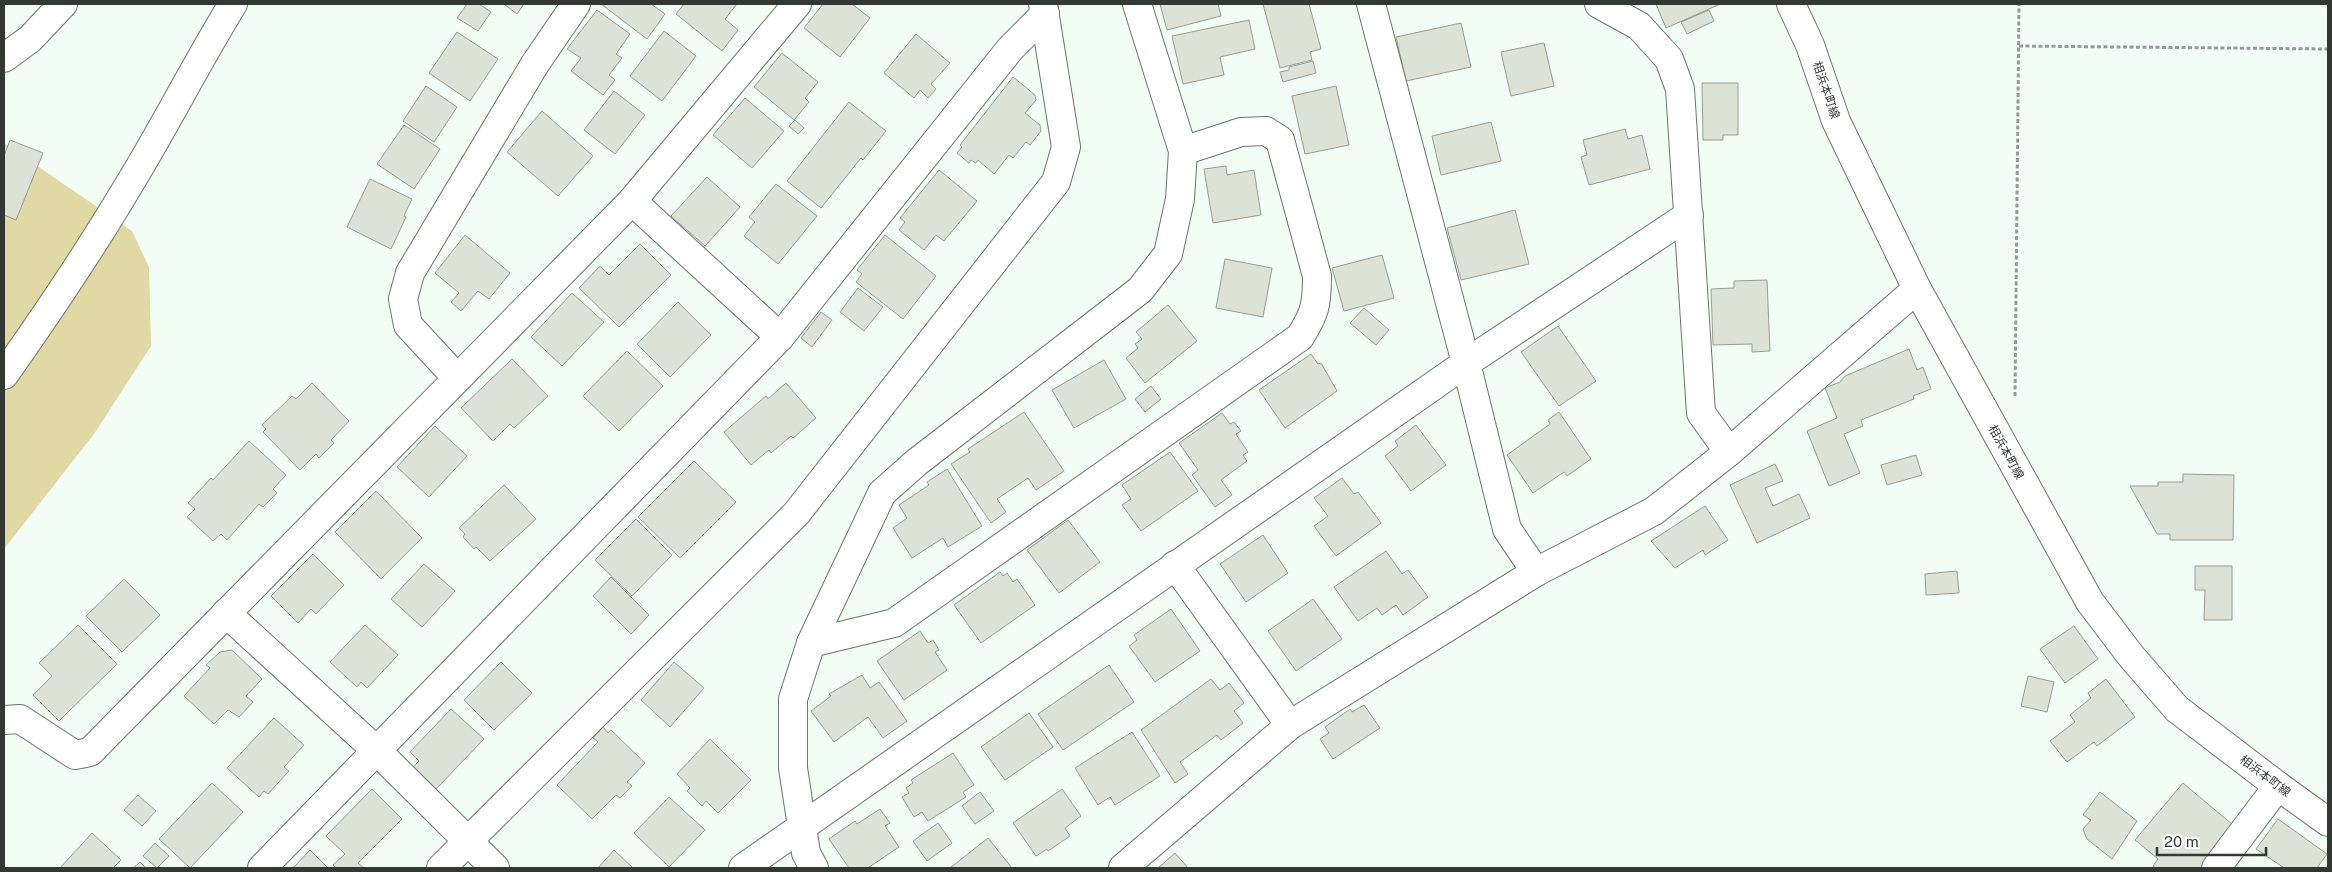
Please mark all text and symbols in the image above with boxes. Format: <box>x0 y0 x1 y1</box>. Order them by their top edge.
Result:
street label: 相浜本町線 <box>1810 59 1842 121</box>
street label: 相浜本町線 <box>1985 422 2027 482</box>
street label: 相浜本町線 <box>2237 752 2293 800</box>
scale bar <box>2157 824 2266 856</box>
text: 20 m <box>2164 833 2199 850</box>

